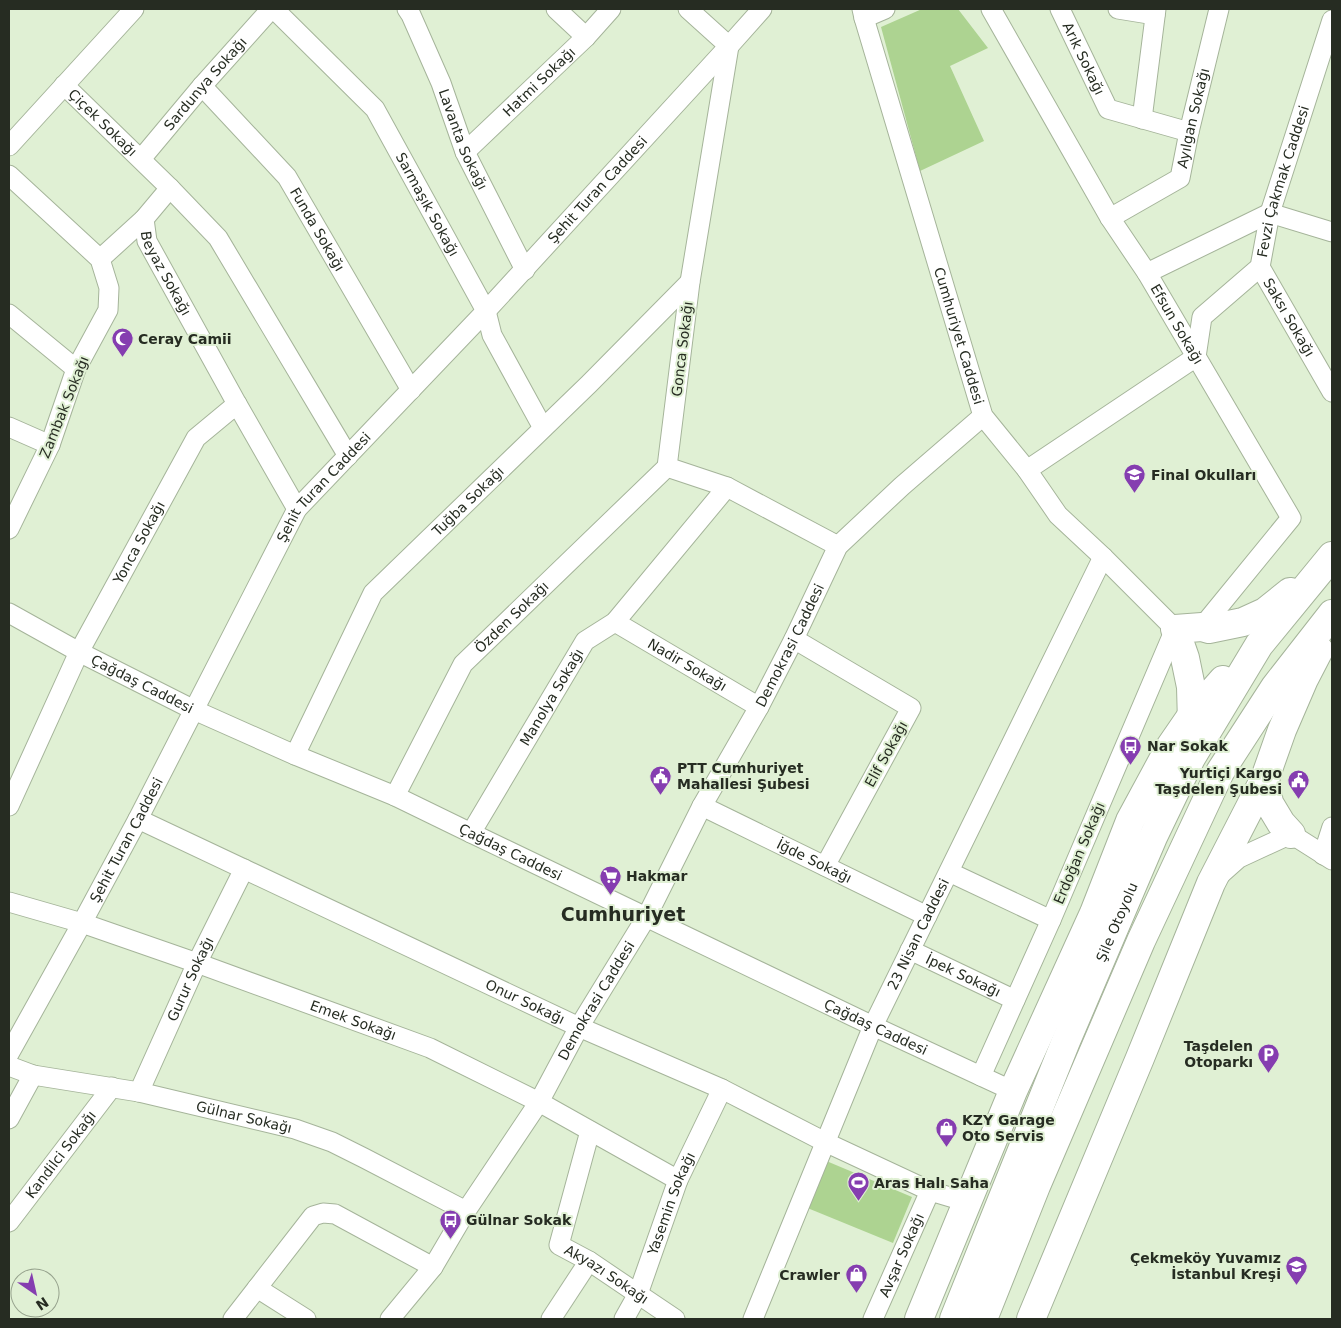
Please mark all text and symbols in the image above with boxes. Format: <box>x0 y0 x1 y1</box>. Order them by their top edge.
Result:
street label: Arık Sokağı <box>1060 20 1108 97</box>
street label: Sardunya Sokağı <box>161 34 250 133</box>
street label: Hatmi Sokağı <box>500 44 578 120</box>
street label: Ayılgan Sokağı <box>1174 66 1212 169</box>
street label: Çiçek Sokağı <box>65 86 140 159</box>
street label: Lavanta Sokağı <box>436 87 491 192</box>
street label: Fevzi Çakmak Caddesi <box>1254 104 1312 259</box>
street label: Şehit Turan Caddesi <box>544 133 650 246</box>
street label: Sarmaşık Sokağı <box>393 150 462 259</box>
street label: Funda Sokağı <box>287 185 348 274</box>
street label: Beyaz Sokağı <box>138 230 194 318</box>
street label: Cumhuriyet Caddesi <box>931 265 987 406</box>
street label: Saksı Sokağı <box>1260 275 1318 359</box>
street label: Efsun Sokağı <box>1147 281 1207 367</box>
street label: Gonca Sokağı <box>668 301 696 397</box>
mosque icon: Ceray Camii <box>110 327 134 358</box>
place label: Ceray Camii <box>138 331 232 347</box>
street label: Zambak Sokağı <box>36 354 92 460</box>
street label: Şehit Turan Caddesi <box>273 429 374 545</box>
street label: Tuğba Sokağı <box>428 463 507 540</box>
school or university icon: Final Okulları <box>1123 463 1147 494</box>
place label: Final Okulları <box>1151 467 1256 483</box>
street label: Yonca Sokağı <box>109 498 168 587</box>
street label: Özden Sokağı <box>471 578 552 656</box>
street label: Demokrasi Caddesi <box>752 581 827 710</box>
street label: Nadir Sokağı <box>645 635 730 694</box>
street label: Manolya Sokağı <box>517 646 587 749</box>
street label: Çağdaş Caddesi <box>88 651 196 716</box>
street label: Elif Sokağı <box>861 718 911 790</box>
bus stop icon: Nar Sokak <box>1119 734 1143 765</box>
place label: Nar Sokak <box>1147 738 1228 754</box>
place label: PTT Cumhuriyet Mahallesi Şubesi <box>677 760 810 792</box>
public building icon: PTT Cumhuriyet Mahallesi Şubesi <box>649 764 673 795</box>
place label: Yurtiçi Kargo Taşdelen Şubesi <box>1155 765 1282 797</box>
public building icon: Yurtiçi Kargo Taşdelen Şubesi <box>1286 769 1310 800</box>
street label: Şehit Turan Caddesi <box>87 775 166 905</box>
street label: Erdoğan Sokağı <box>1050 800 1108 906</box>
street label: Çağdaş Caddesi <box>456 820 565 884</box>
street label: İğde Sokağı <box>774 835 855 886</box>
supermarket icon: Hakmar <box>598 864 622 895</box>
place label: Hakmar <box>626 868 688 884</box>
street label: 23 Nisan Caddesi <box>884 876 952 992</box>
street label: Şile Otoyolu <box>1093 880 1141 964</box>
district label: Cumhuriyet <box>561 903 685 925</box>
street label: Gurur Sokağı <box>164 934 217 1024</box>
street label: Demokrasi Caddesi <box>555 938 638 1063</box>
street label: İpek Sokağı <box>923 950 1003 1000</box>
street label: Onur Sokağı <box>483 976 567 1027</box>
street label: Çağdaş Caddesi <box>822 996 930 1058</box>
street label: Emek Sokağı <box>308 997 398 1043</box>
place label: Taşdelen Otoparkı <box>1184 1038 1253 1070</box>
parking icon: Taşdelen Otoparkı <box>1257 1042 1281 1073</box>
street label: Gülnar Sokağı <box>195 1098 294 1136</box>
street label: Kandilci Sokağı <box>22 1107 99 1201</box>
place label: KZY Garage Oto Servis <box>962 1112 1055 1144</box>
shop icon: KZY Garage Oto Servis <box>934 1116 958 1147</box>
street label: Yasemin Sokağı <box>644 1150 698 1258</box>
sports icon: Aras Halı Saha <box>846 1171 870 1202</box>
place label: Aras Halı Saha <box>874 1175 989 1191</box>
bus stop icon: Gülnar Sokak <box>438 1208 462 1239</box>
street label: Avşar Sokağı <box>876 1211 927 1299</box>
place label: Gülnar Sokak <box>466 1212 572 1228</box>
street label: Akyazı Sokağı <box>562 1242 652 1307</box>
place label: Çekmeköy Yuvamız İstanbul Kreşi <box>1130 1250 1281 1282</box>
school or university icon: Çekmeköy Yuvamız İstanbul Kreşi <box>1285 1254 1309 1285</box>
shop icon: Crawler <box>844 1263 868 1294</box>
place label: Crawler <box>779 1267 840 1283</box>
north arrow <box>10 1268 60 1318</box>
text: N <box>33 1294 52 1314</box>

